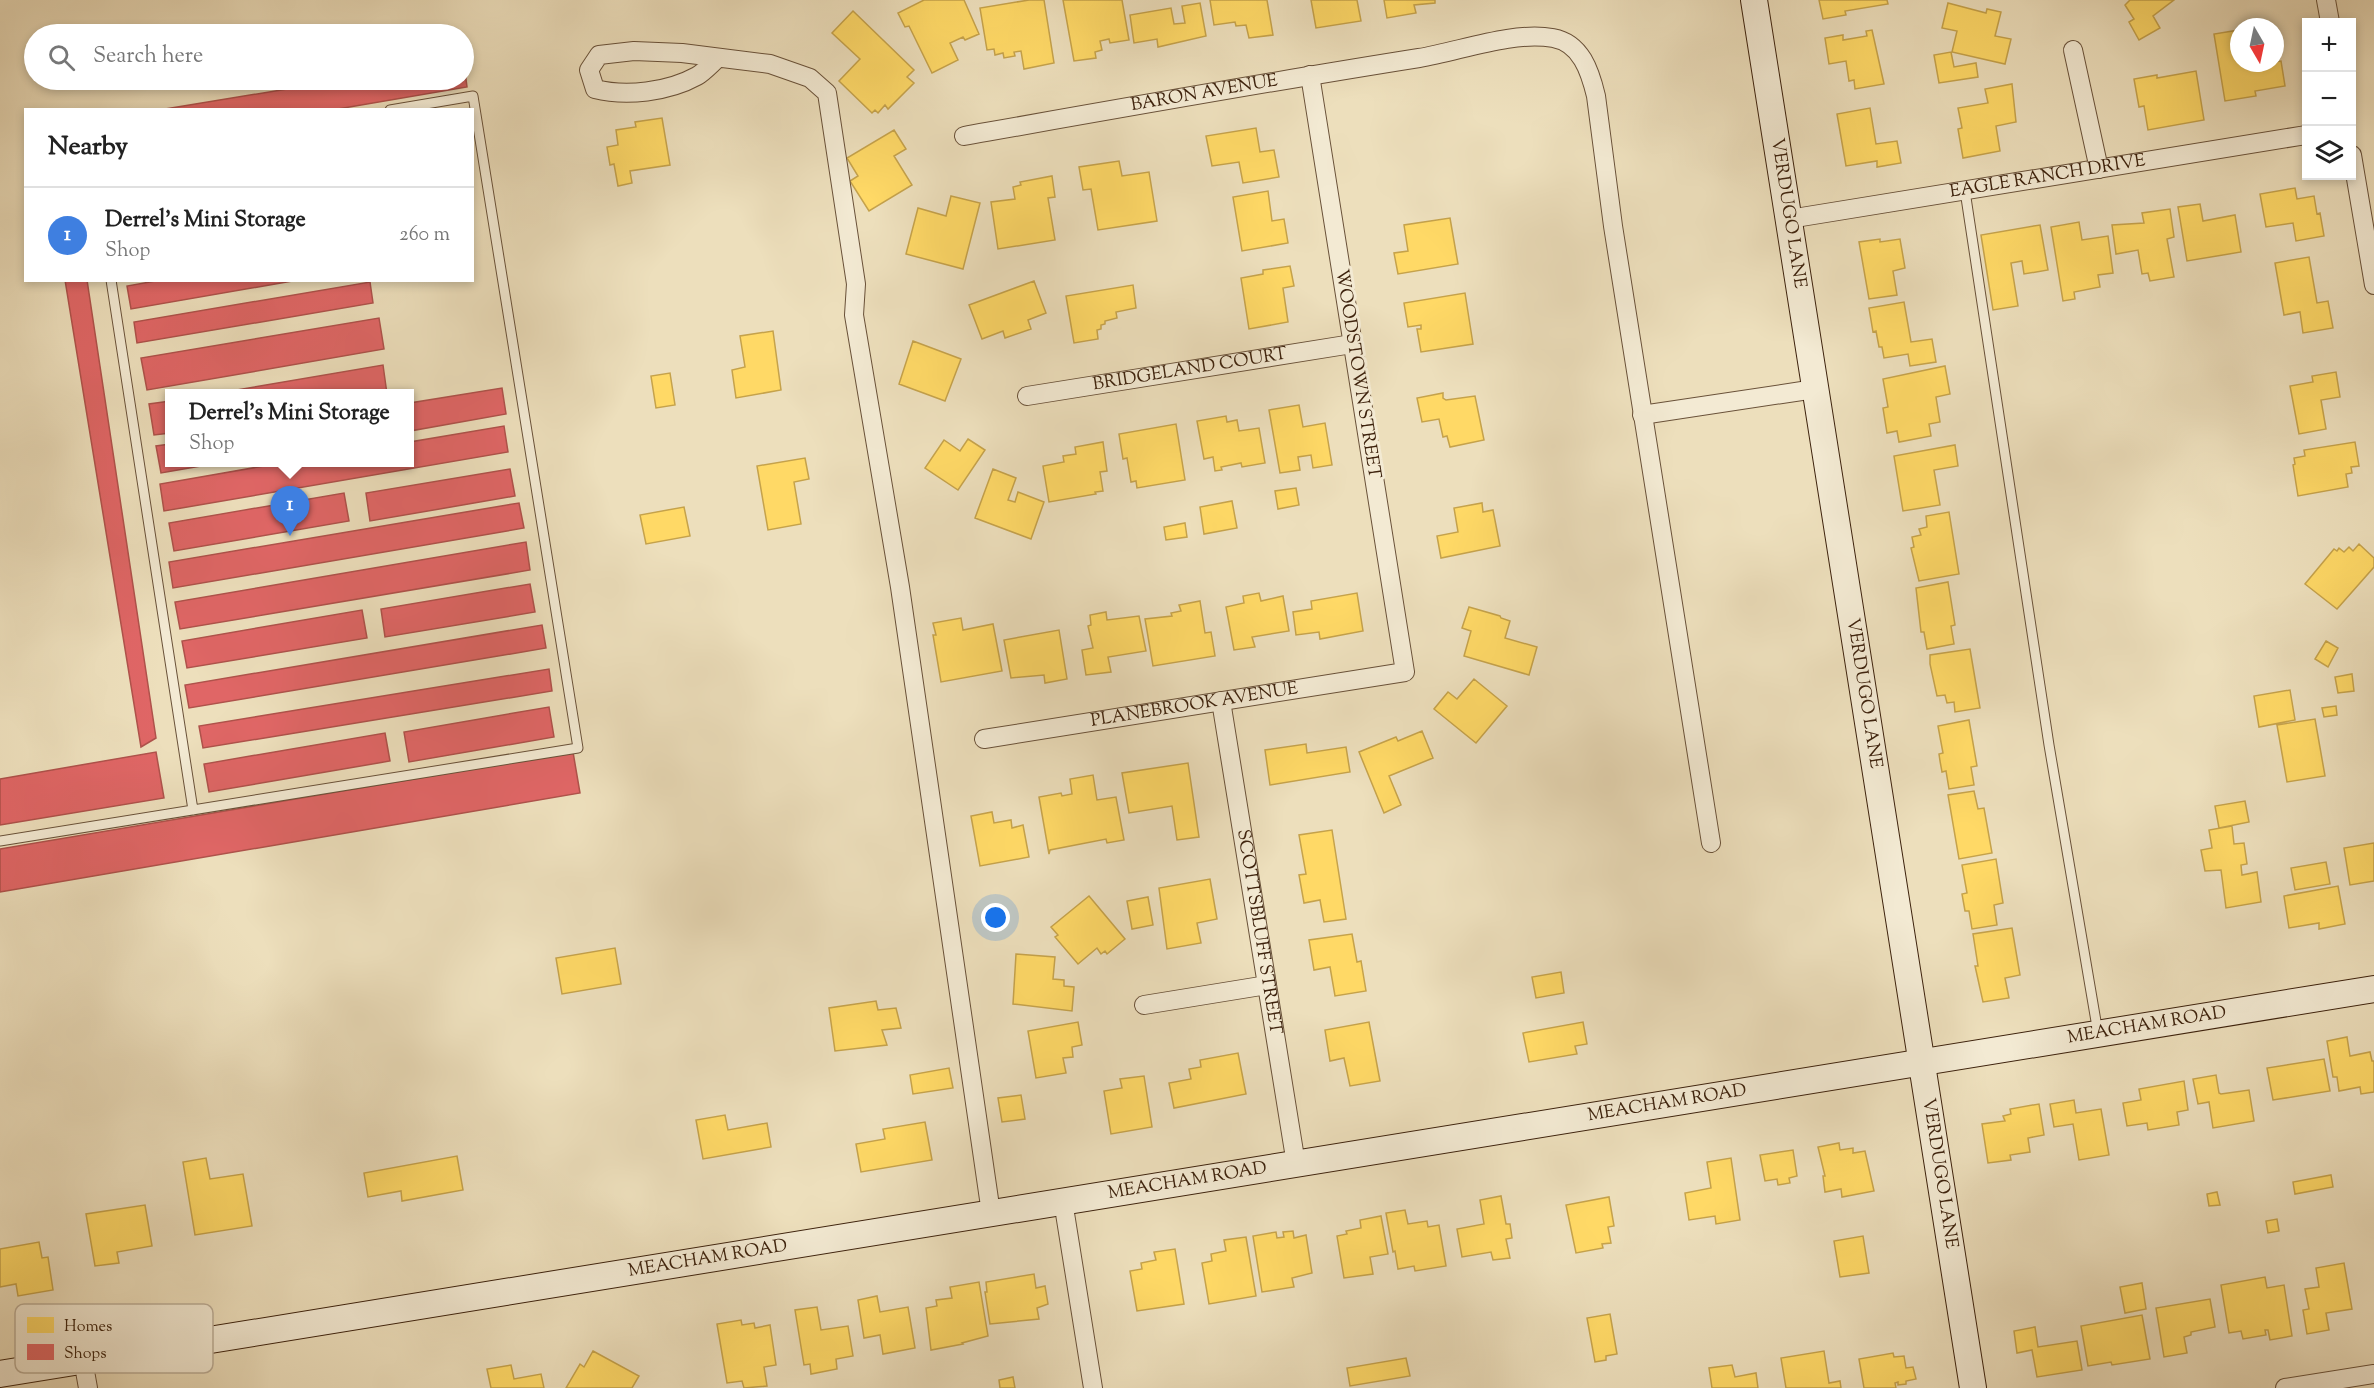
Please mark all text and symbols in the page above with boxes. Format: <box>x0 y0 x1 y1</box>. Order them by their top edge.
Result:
north arrow <box>2230 18 2284 72</box>
map controls <box>2302 18 2356 180</box>
button: + <box>2302 18 2356 72</box>
search box <box>24 24 474 90</box>
icon: search <box>45 41 78 74</box>
text: Search here <box>93 41 203 73</box>
street label: BARON AVENUE <box>1129 68 1280 119</box>
button: − <box>2302 72 2356 126</box>
button: layers <box>2302 126 2356 180</box>
text: Nearby <box>48 129 128 166</box>
street label: VERDUGO LANE <box>1763 136 1812 291</box>
street label: EAGLE RANCH DRIVE <box>1948 148 2148 206</box>
text: Derrel's Mini Storage <box>105 205 306 237</box>
text: 1 <box>64 221 71 250</box>
text: 260 m <box>399 221 450 250</box>
text: Shop <box>105 237 150 266</box>
street label: WOODSTOWN STREET <box>1328 267 1386 481</box>
street label: BRIDGELAND COURT <box>1091 342 1289 398</box>
popup <box>165 389 414 467</box>
text: Derrel's Mini Storage <box>189 398 390 430</box>
text: Shop <box>189 430 234 459</box>
pin: 1 <box>270 486 310 536</box>
street label: VERDUGO LANE <box>1839 616 1888 771</box>
street label: PLANEBROOK AVENUE <box>1089 676 1300 735</box>
street label: SCOTTSBLUFF STREET <box>1229 827 1288 1037</box>
your location <box>981 903 1010 932</box>
street label: MEACHAM ROAD <box>2066 1000 2228 1052</box>
street label: MEACHAM ROAD <box>1586 1078 1749 1129</box>
street label: VERDUGO LANE <box>1914 1096 1964 1251</box>
street label: MEACHAM ROAD <box>1106 1156 1269 1207</box>
street label: MEACHAM ROAD <box>626 1234 789 1285</box>
legend <box>15 1304 213 1373</box>
text: Homes <box>64 1316 112 1339</box>
text: Shops <box>64 1343 107 1366</box>

